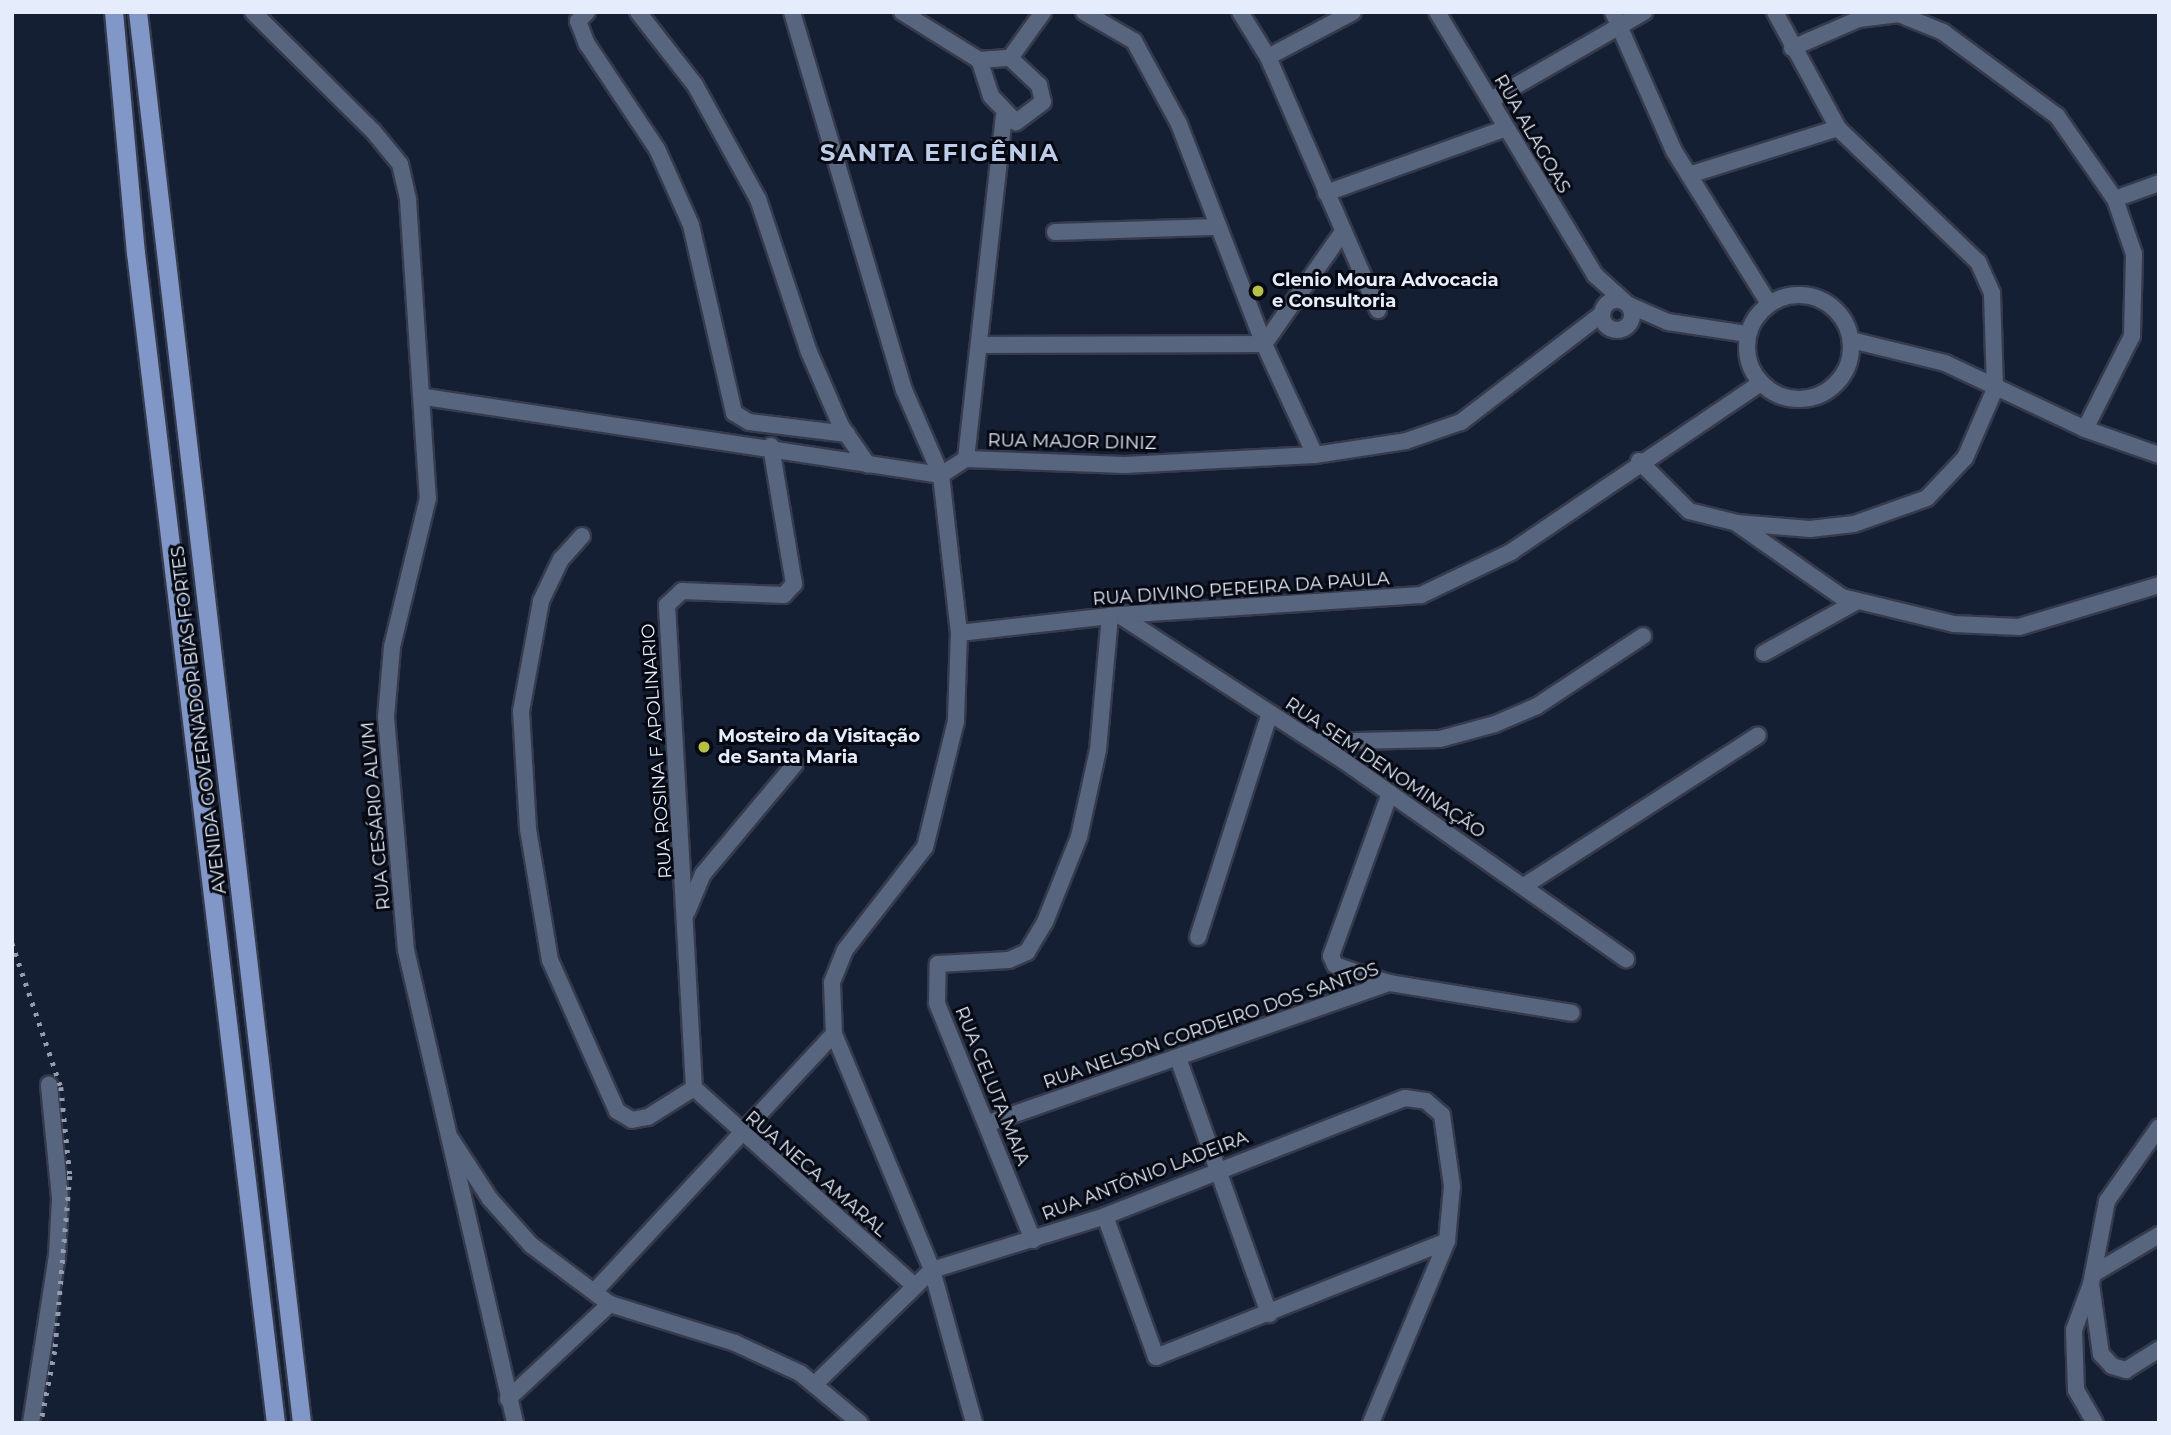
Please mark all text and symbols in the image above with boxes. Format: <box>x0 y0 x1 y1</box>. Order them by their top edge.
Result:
street label: RUA ALAGOAS <box>1489 71 1575 197</box>
district label: SANTA EFIGÊNIA <box>822 139 1058 167</box>
place label: Clenio Moura Advocacia e Consultoria <box>1272 270 1498 312</box>
marker: Clenio Moura Advocacia e Consultoria <box>1250 283 1266 299</box>
street label: RUA MAJOR DINIZ <box>987 430 1157 454</box>
street label: AVENIDA GOVERNADOR BIAS FORTES <box>167 545 231 895</box>
street label: RUA DIVINO PEREIRA DA PAULA <box>1092 568 1390 610</box>
street label: RUA ROSINA F APOLINARIO <box>637 623 677 879</box>
street label: RUA SEM DENOMINAÇÃO <box>1281 693 1489 843</box>
street label: RUA CESÁRIO ALVIM <box>357 721 395 911</box>
place label: Mosteiro da Visitação de Santa Maria <box>718 726 920 768</box>
marker: Mosteiro da Visitação de Santa Maria <box>696 739 712 755</box>
street label: RUA NELSON CORDEIRO DOS SANTOS <box>1040 958 1382 1094</box>
street label: RUA CELUTA MAIA <box>950 1003 1034 1169</box>
street label: RUA NECA AMARAL <box>741 1107 891 1241</box>
street label: RUA ANTÔNIO LADEIRA <box>1039 1127 1251 1225</box>

